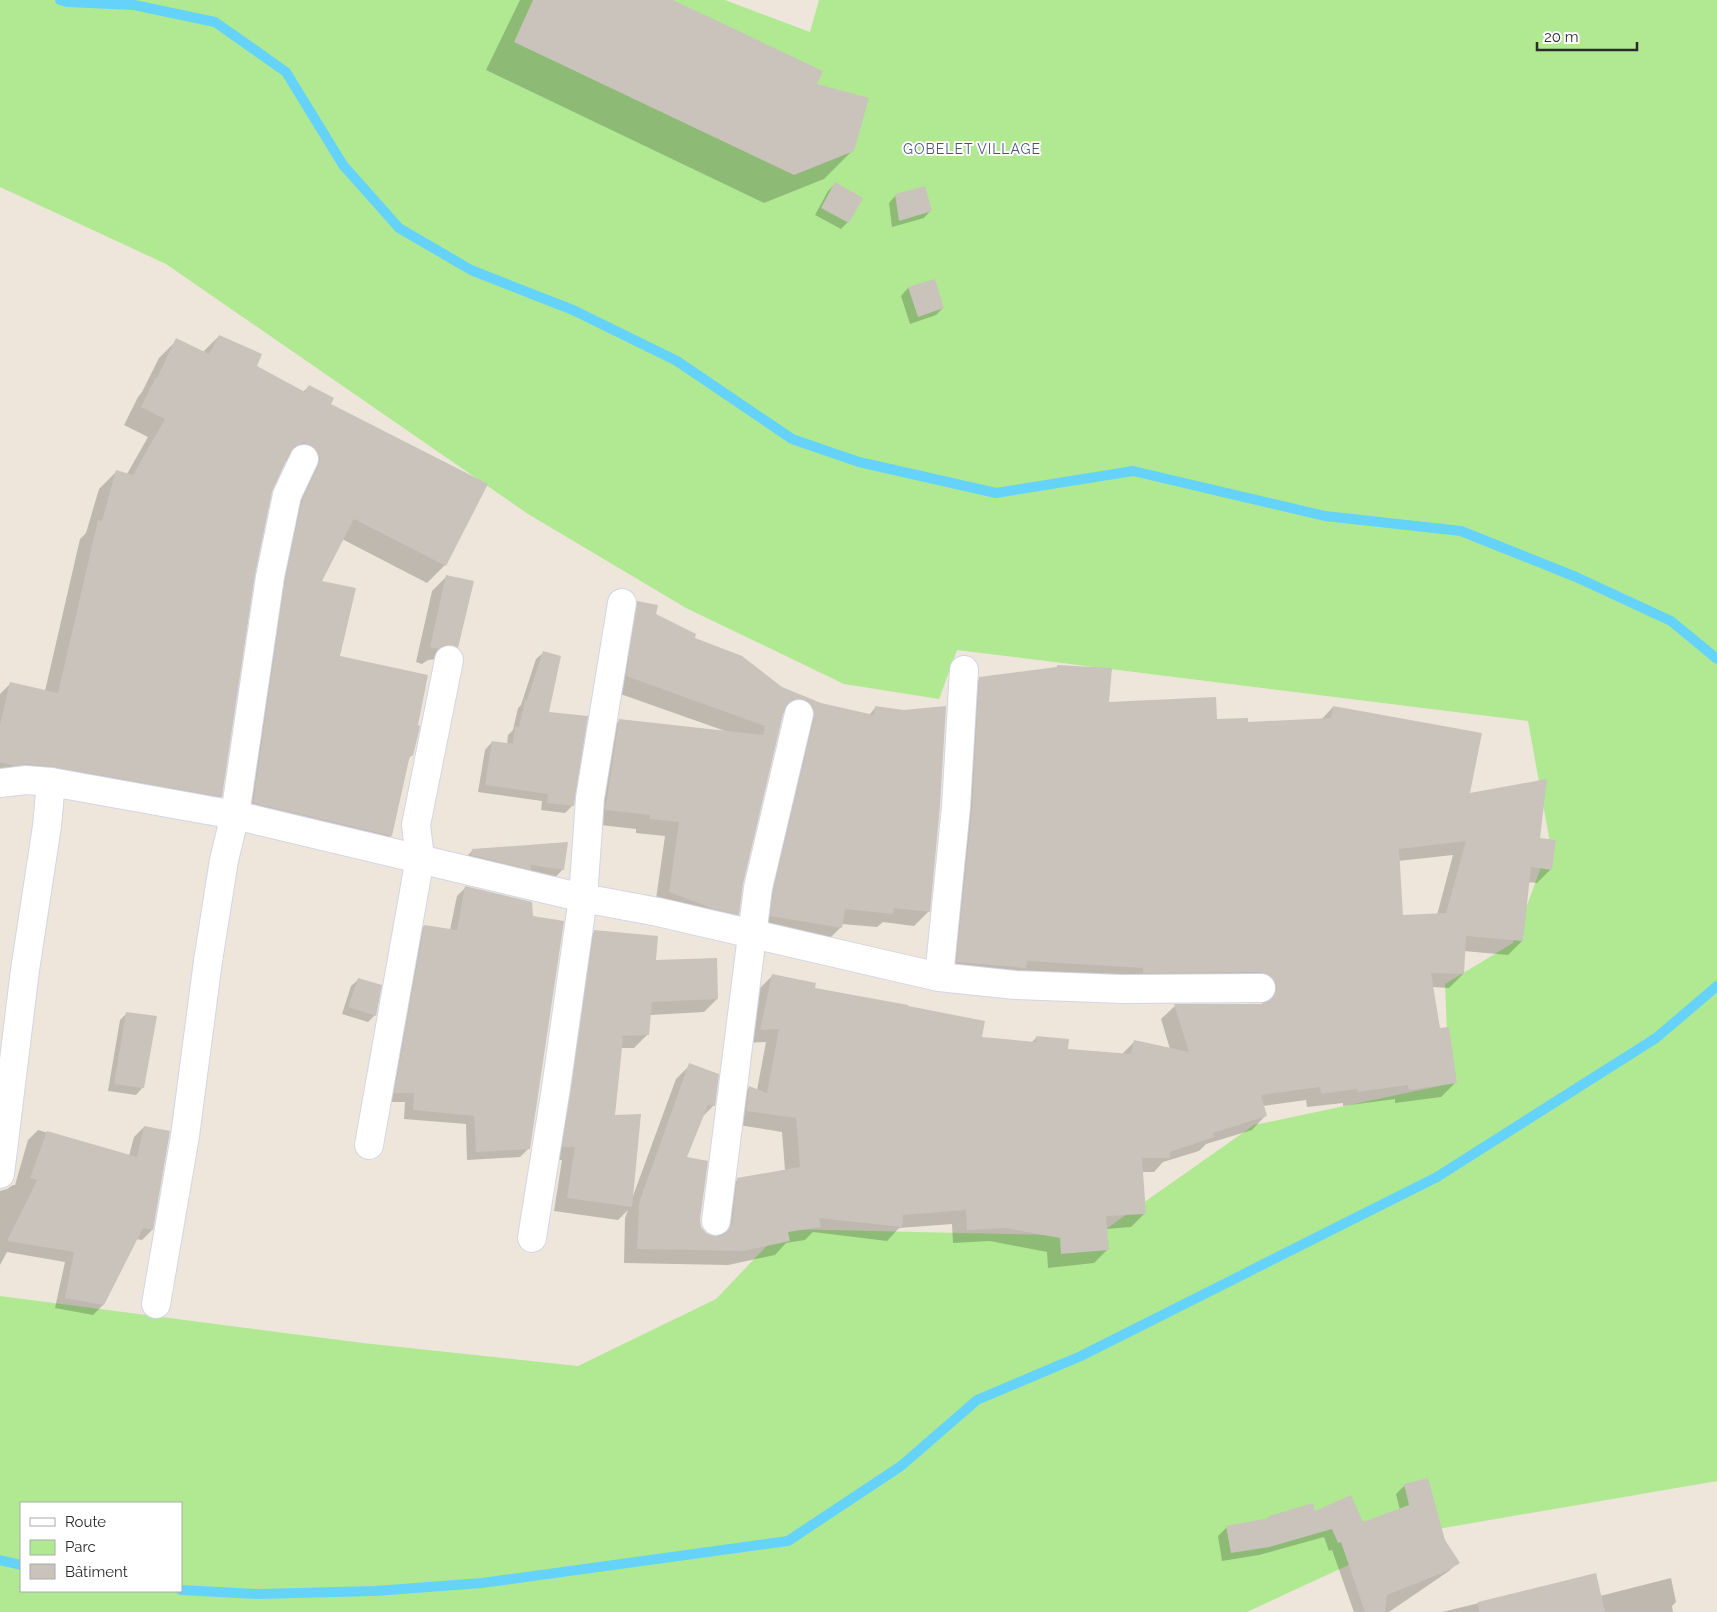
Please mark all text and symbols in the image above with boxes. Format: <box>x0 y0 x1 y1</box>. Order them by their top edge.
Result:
scale bar <box>1537 20 1637 52</box>
text: 20 m <box>1544 28 1579 46</box>
district label: GOBELET VILLAGE <box>903 141 1041 157</box>
legend <box>20 1502 182 1592</box>
text: Route <box>65 1513 106 1531</box>
text: Parc <box>65 1538 96 1556</box>
text: Bâtiment <box>65 1563 128 1581</box>

